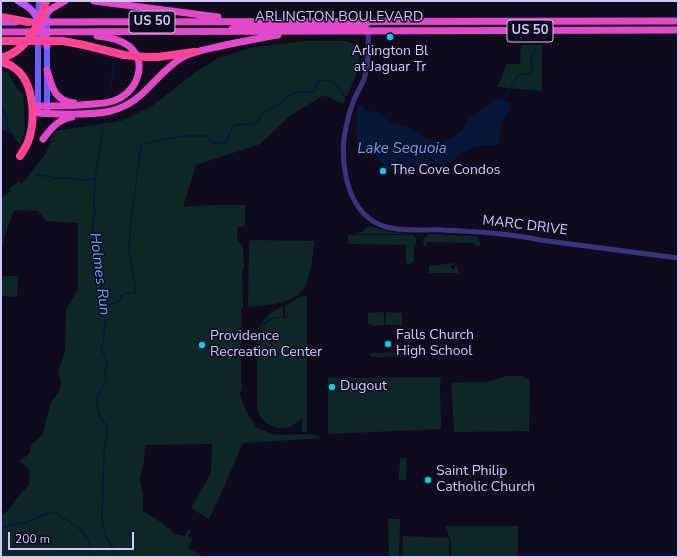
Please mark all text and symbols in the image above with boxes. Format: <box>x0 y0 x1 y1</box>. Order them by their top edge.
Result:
street label: ARLINGTON BOULEVARD <box>255 10 423 26</box>
road number: US 50 <box>129 11 175 33</box>
road number: US 50 <box>507 20 553 42</box>
marker: Arlington Bl at Jaguar Tr <box>385 32 395 42</box>
place label: Arlington Bl at Jaguar Tr <box>352 44 428 76</box>
water label: Lake Sequoia <box>357 140 447 158</box>
place label: The Cove Condos <box>391 163 501 179</box>
marker: The Cove Condos <box>378 166 388 176</box>
street label: MARC DRIVE <box>481 212 569 240</box>
water label: Holmes Run <box>85 232 113 316</box>
place label: Falls Church High School <box>396 328 474 360</box>
place label: Providence Recreation Center <box>210 329 322 362</box>
marker: Falls Church High School <box>383 339 393 349</box>
marker: Providence Recreation Center <box>197 340 207 350</box>
place label: Dugout <box>340 379 387 395</box>
marker: Dugout <box>327 382 337 392</box>
place label: Saint Philip Catholic Church <box>436 464 535 496</box>
marker: Saint Philip Catholic Church <box>423 475 433 485</box>
scale bar <box>10 524 136 550</box>
text: 200 m <box>15 531 50 547</box>

